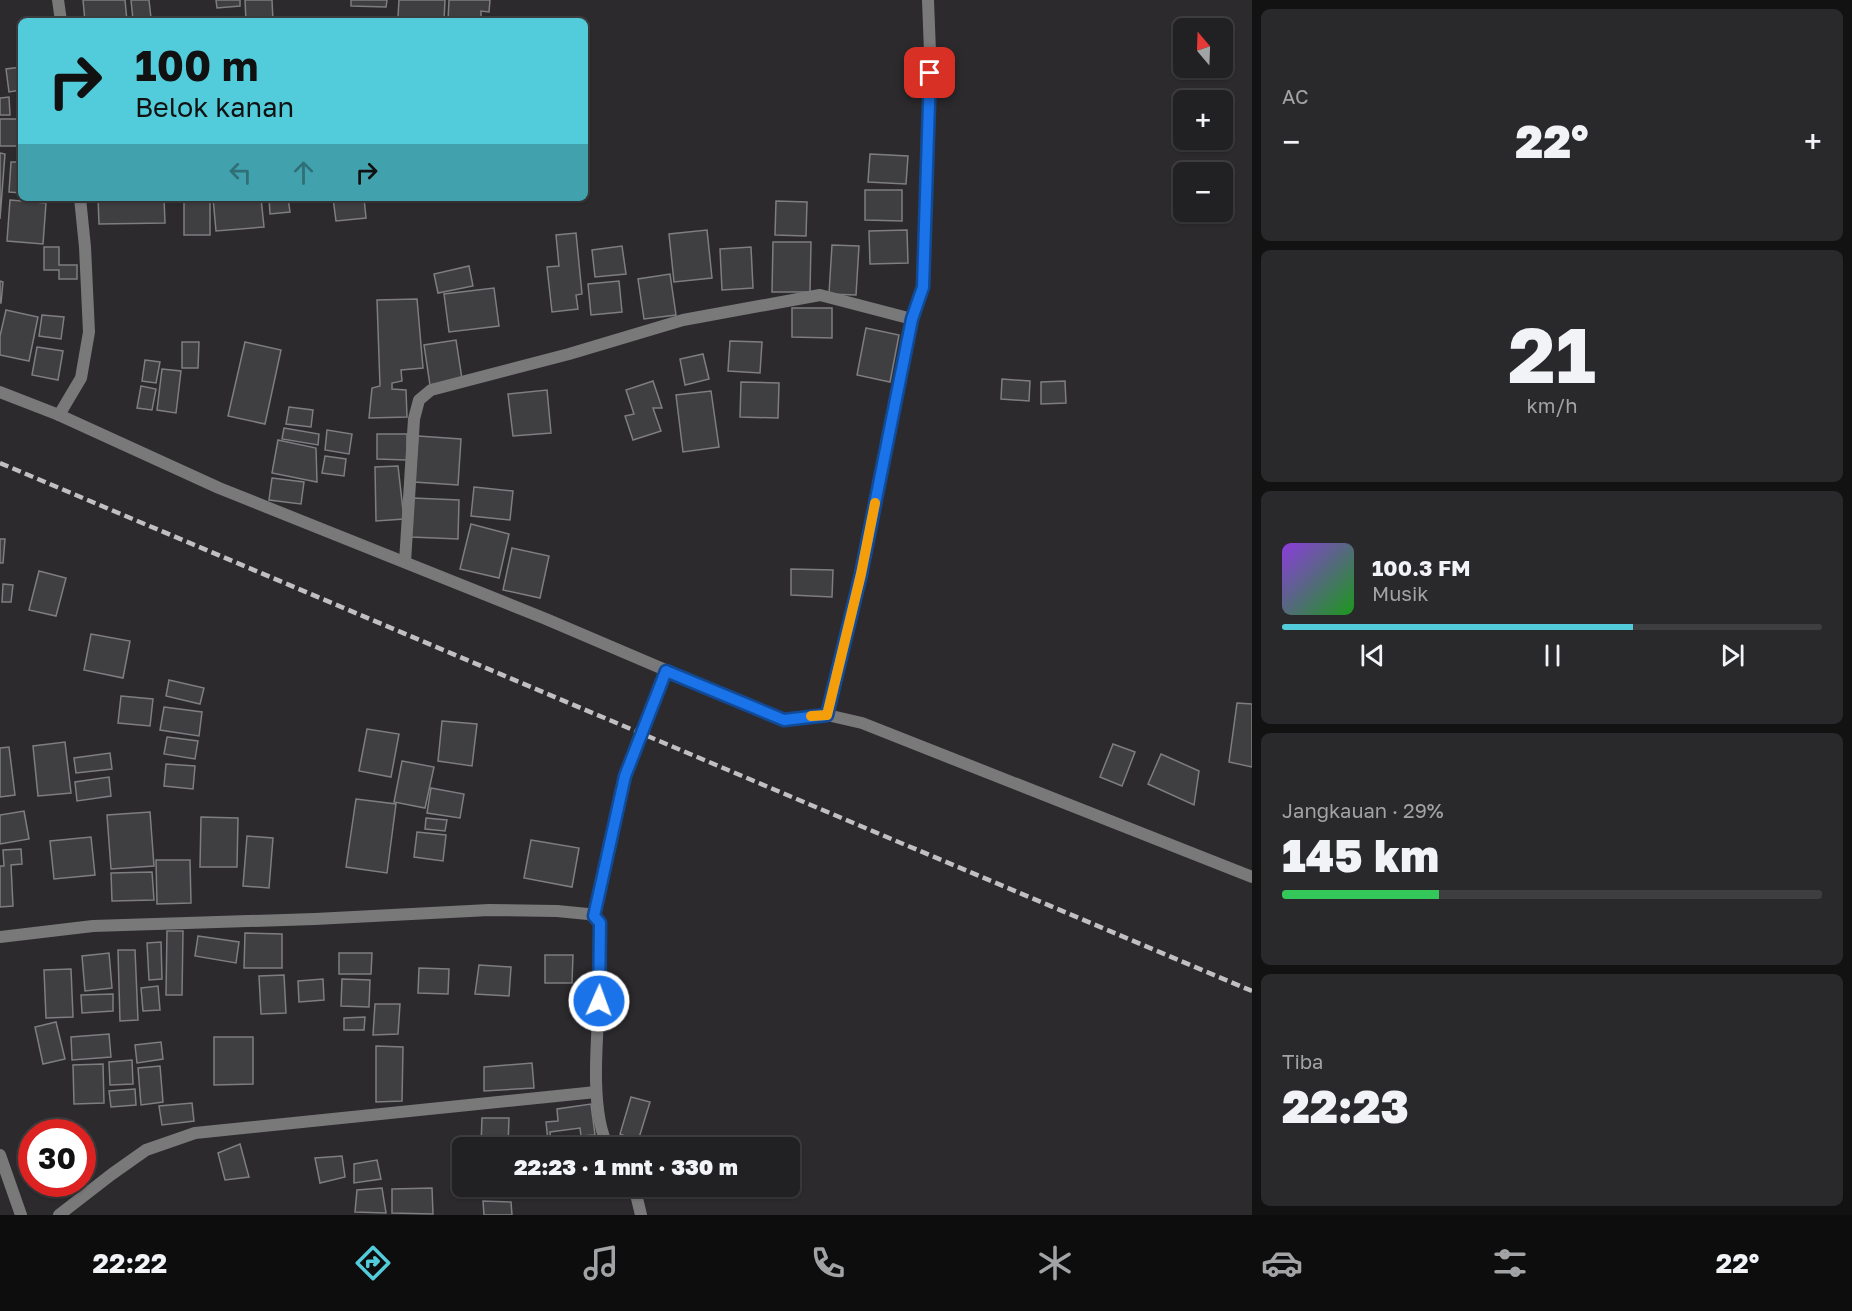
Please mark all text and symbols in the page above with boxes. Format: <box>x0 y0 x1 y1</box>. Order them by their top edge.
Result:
north arrow <box>1173 18 1233 78</box>
map controls <box>1173 18 1233 222</box>
text: 100 m <box>135 40 258 90</box>
icon: right <box>36 42 114 120</box>
pin <box>904 47 955 98</box>
icon: arrive <box>913 56 946 89</box>
text: AC <box>1282 84 1309 108</box>
button: + <box>1173 90 1233 150</box>
text: Belok kanan <box>135 91 294 123</box>
text: 22° <box>1515 114 1589 168</box>
text: − <box>1282 122 1300 161</box>
text: + <box>1804 122 1822 161</box>
icon: left <box>224 156 257 189</box>
icon: ahead <box>287 156 320 189</box>
icon: right <box>350 156 383 189</box>
button: − <box>1173 162 1233 222</box>
text: 21 <box>1508 307 1596 400</box>
text: km/h <box>1527 393 1577 417</box>
text: 100.3 FM <box>1372 554 1471 581</box>
text: Musik <box>1372 581 1429 605</box>
icon: previous <box>1356 639 1389 672</box>
icon: pause <box>1536 639 1569 672</box>
icon: next <box>1716 639 1749 672</box>
text: Jangkauan · 29% <box>1282 798 1444 822</box>
text: 145 km <box>1282 828 1439 882</box>
position arrow <box>567 969 631 1033</box>
text: Tiba <box>1282 1049 1323 1073</box>
text: 22:23 <box>1282 1079 1409 1133</box>
speed limit sign: 30 <box>18 1119 96 1197</box>
text: 22:23 · 1 mnt · 330 m <box>514 1153 738 1180</box>
icon: directions <box>352 1242 394 1284</box>
icon: music <box>580 1242 622 1284</box>
icon: phone <box>807 1242 849 1284</box>
icon: climate <box>1034 1242 1076 1284</box>
icon: car <box>1261 1242 1303 1284</box>
icon: filters <box>1489 1242 1531 1284</box>
text: 22:22 <box>93 1247 167 1279</box>
text: 22° <box>1716 1247 1759 1279</box>

